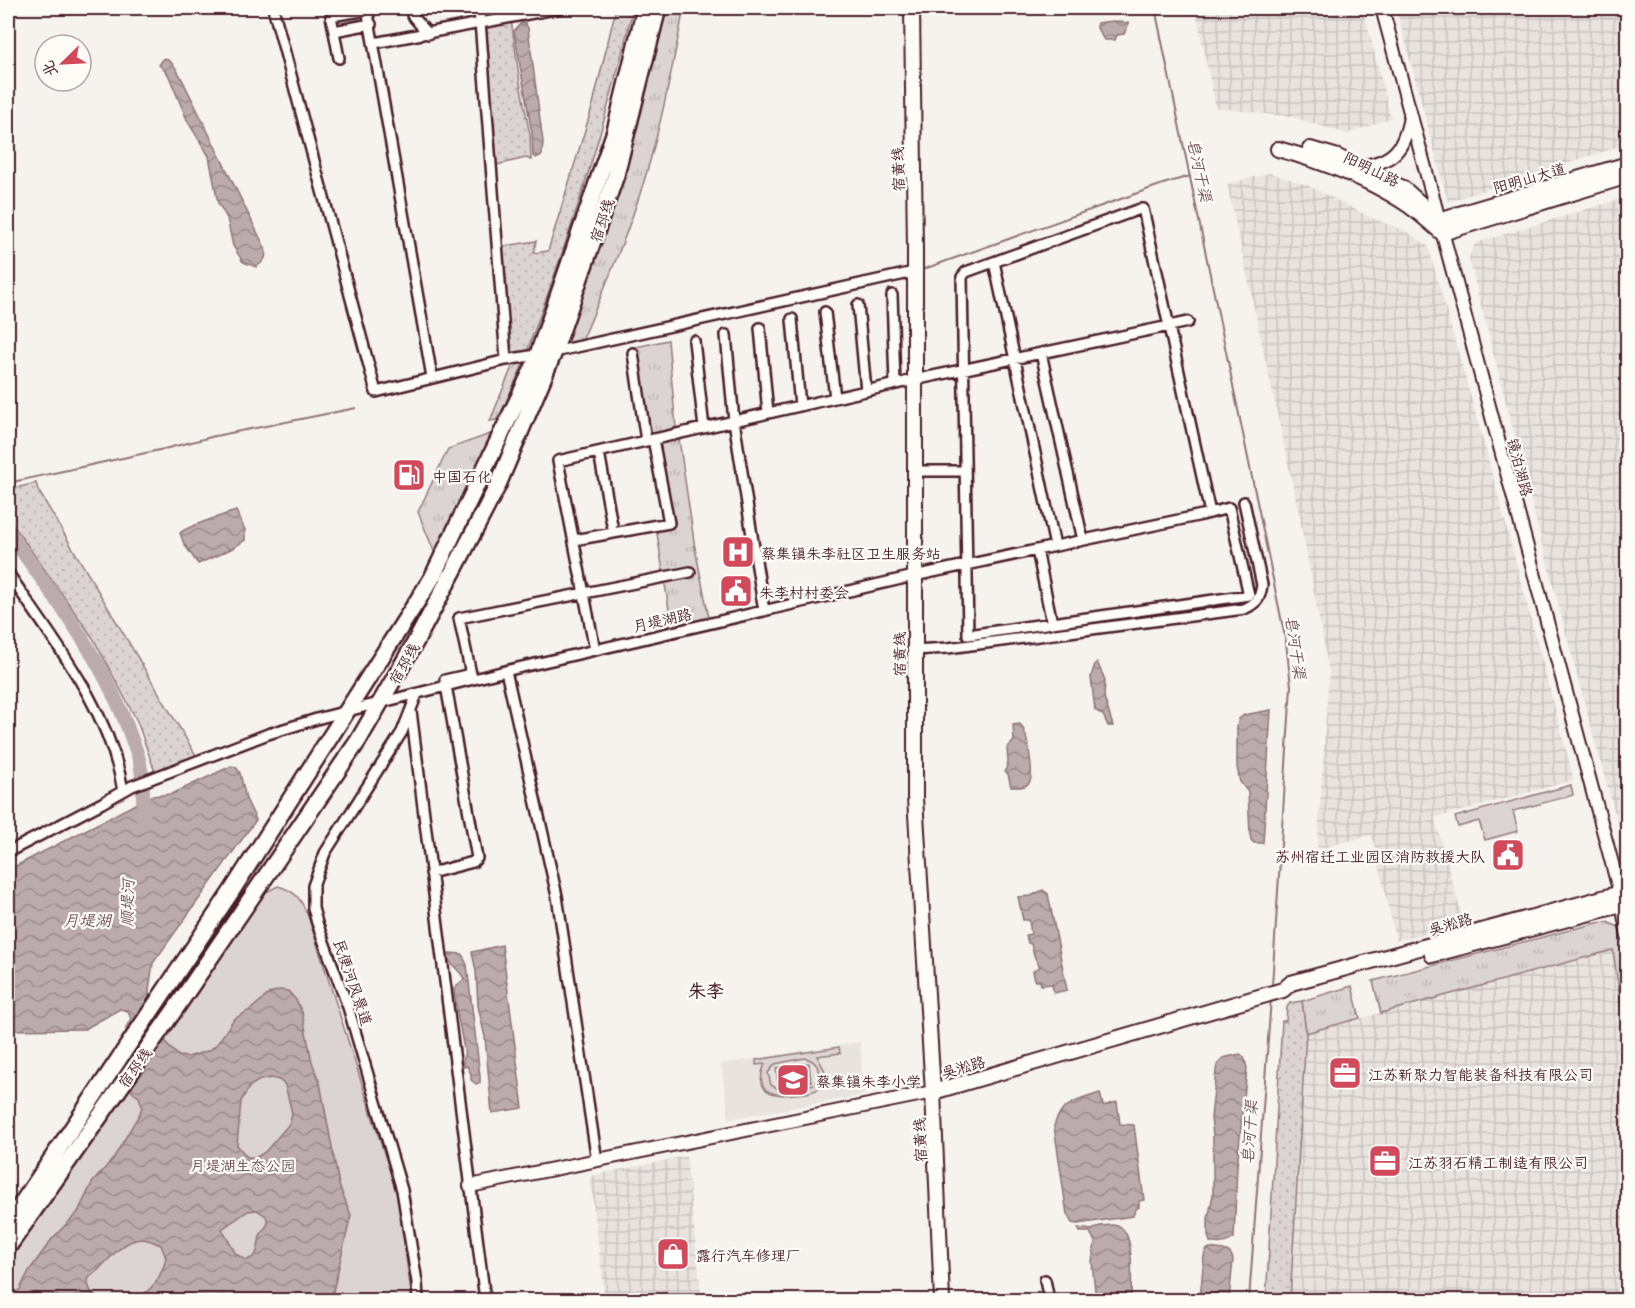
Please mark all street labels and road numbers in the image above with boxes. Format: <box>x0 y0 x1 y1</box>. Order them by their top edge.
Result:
street label: 阳明山路 <box>1340 145 1404 191</box>
street label: 宿黄线 <box>885 146 909 192</box>
street label: 阳明山大道 <box>1490 156 1568 198</box>
street label: 宿邳线 <box>583 195 619 245</box>
street label: 镜泊湖路 <box>1502 435 1540 499</box>
street label: 月堤湖路 <box>630 601 694 637</box>
street label: 宿黄线 <box>887 631 910 677</box>
street label: 宿邳线 <box>382 638 424 688</box>
street label: 吴淞路 <box>1425 906 1475 940</box>
street label: 民便河风景道 <box>328 936 380 1028</box>
street label: 宿邳线 <box>111 1042 157 1092</box>
street label: 吴淞路 <box>938 1049 988 1083</box>
street label: 宿黄线 <box>907 1117 931 1163</box>

